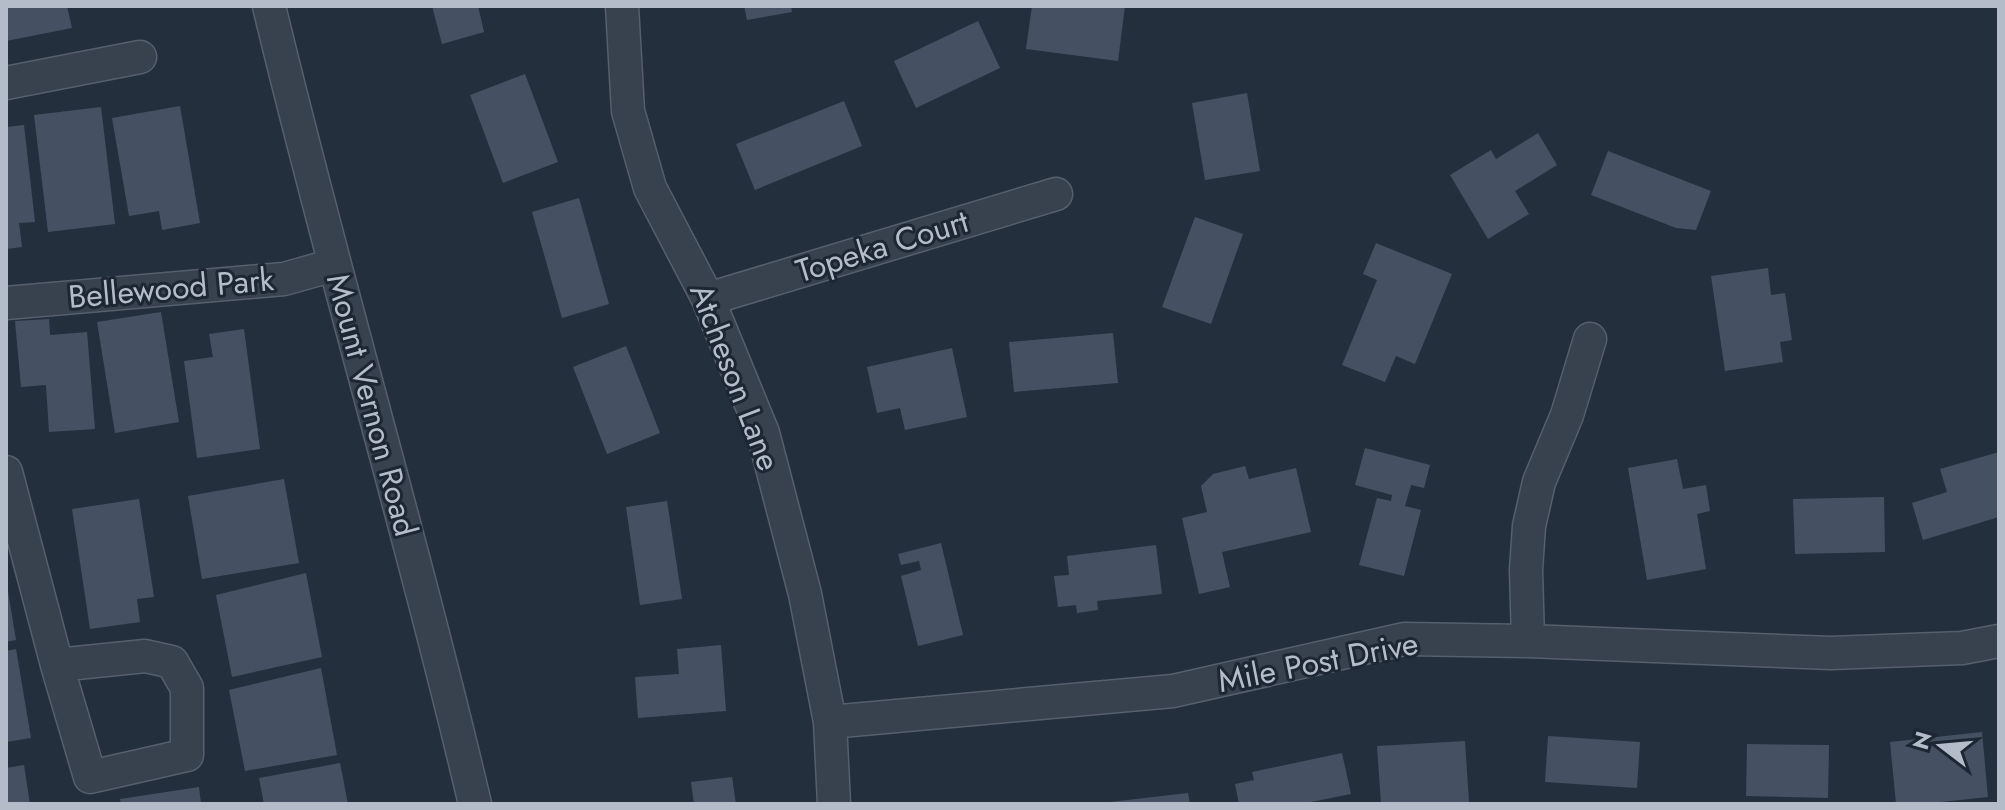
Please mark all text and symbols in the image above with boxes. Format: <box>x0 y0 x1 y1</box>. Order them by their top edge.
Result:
street label: Topeka Court <box>790 198 974 294</box>
street label: Bellewood Park <box>66 256 277 320</box>
street label: Mount Vernon Road <box>315 269 429 541</box>
street label: Atcheson Lane <box>678 277 792 477</box>
street label: Mile Post Drive <box>1214 620 1422 704</box>
north arrow <box>1901 706 1981 786</box>
text: N <box>1904 728 1940 753</box>

